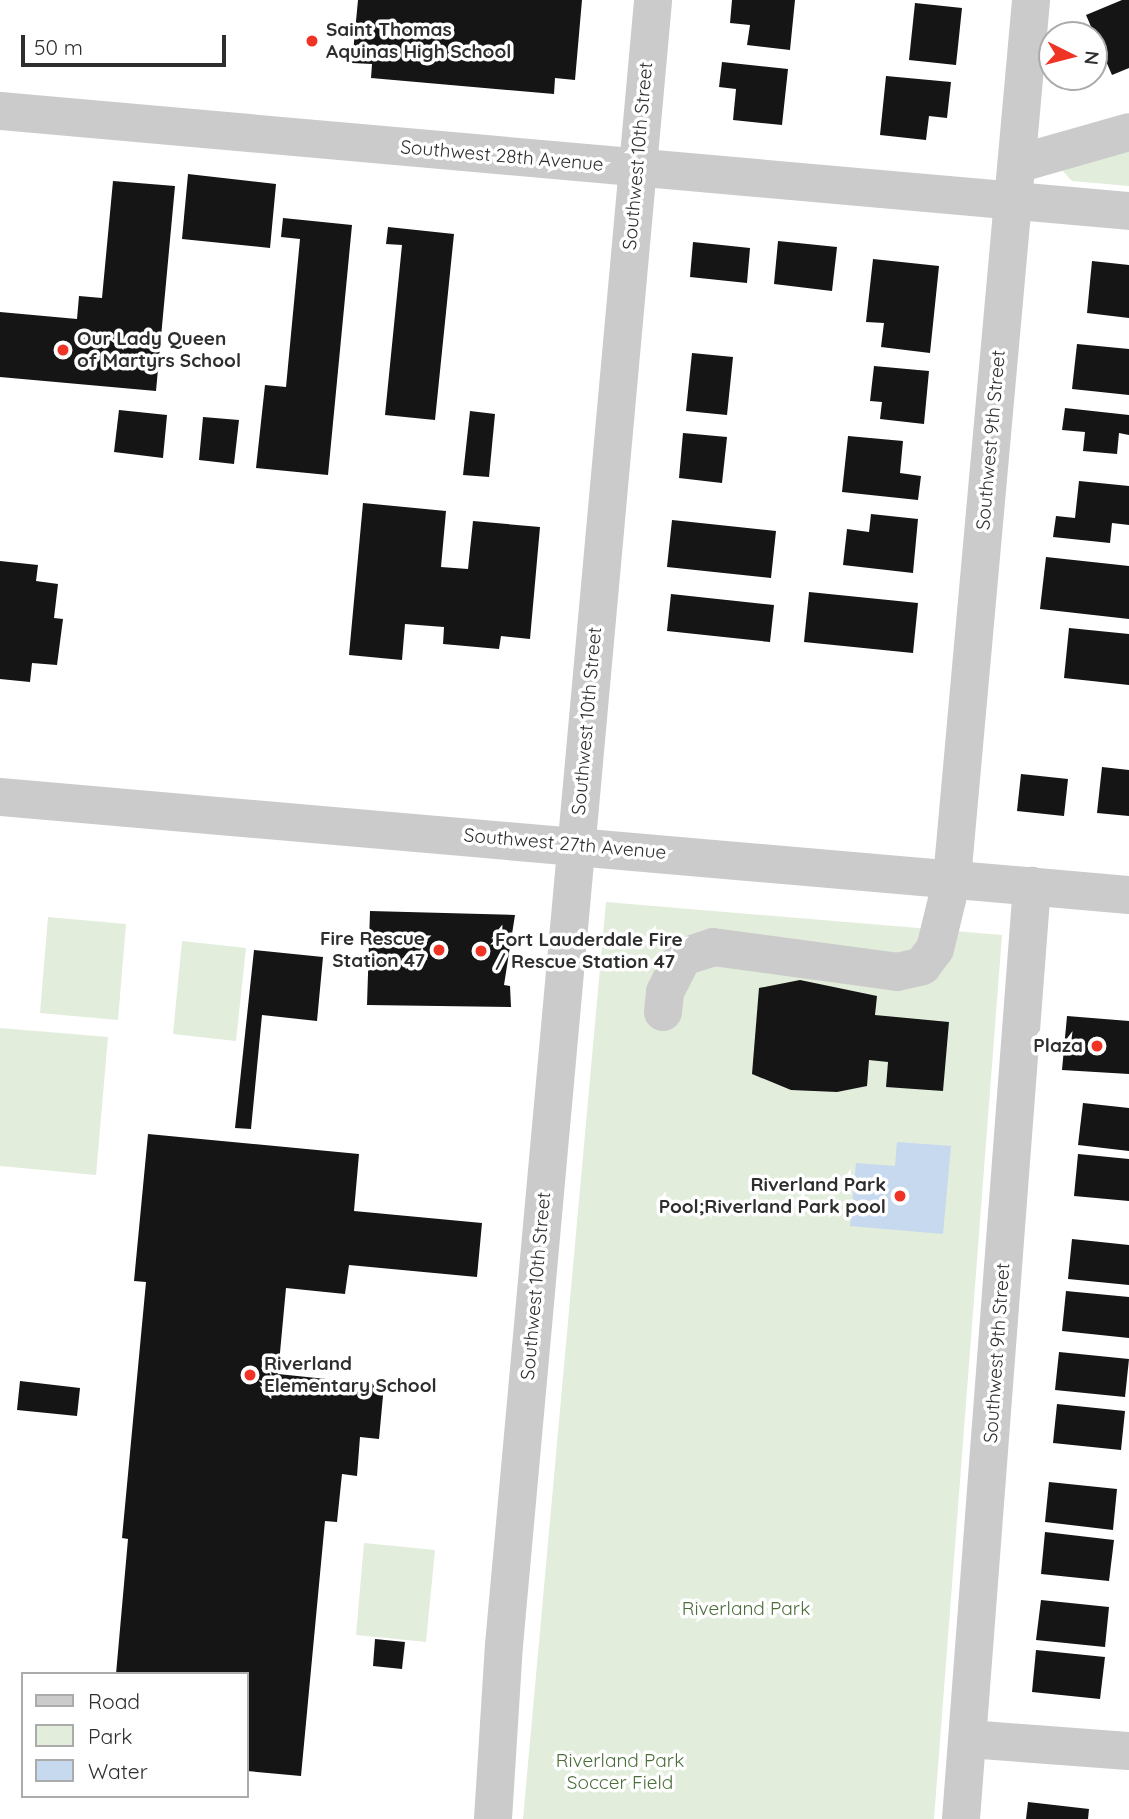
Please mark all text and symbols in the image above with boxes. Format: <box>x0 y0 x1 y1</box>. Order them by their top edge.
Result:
place label: Saint Thomas Aquinas High School <box>326 19 511 63</box>
scale bar <box>24 21 229 65</box>
north arrow <box>1038 21 1108 91</box>
marker: Saint Thomas Aquinas High School <box>304 33 320 49</box>
text: 50 m <box>34 34 83 60</box>
text: N <box>1079 50 1105 66</box>
street label: Southwest 10th Street <box>618 61 658 251</box>
street label: Southwest 28th Avenue <box>399 136 605 176</box>
place label: Our Lady Queen of Martyrs School <box>77 328 241 372</box>
marker: Our Lady Queen of Martyrs School <box>55 342 71 358</box>
street label: Southwest 9th Street <box>972 349 1010 531</box>
street label: Southwest 10th Street <box>567 626 607 816</box>
street label: Southwest 27th Avenue <box>463 824 667 864</box>
place label: Fire Rescue Station 47 <box>320 928 425 972</box>
place label: Fort Lauderdale Fire / Rescue Station 47 <box>495 929 683 973</box>
marker: Fire Rescue Station 47 <box>431 942 447 958</box>
marker: Fort Lauderdale Fire / Rescue Station 47 <box>473 943 489 959</box>
place label: Plaza <box>1033 1035 1083 1057</box>
marker: Plaza <box>1089 1038 1105 1054</box>
place label: Riverland Park Pool;Riverland Park pool <box>659 1174 886 1218</box>
marker: Riverland Park Pool;Riverland Park pool <box>892 1188 908 1204</box>
street label: Southwest 10th Street <box>516 1191 556 1381</box>
street label: Southwest 9th Street <box>979 1262 1015 1444</box>
place label: Riverland Elementary School <box>264 1353 437 1397</box>
marker: Riverland Elementary School <box>242 1367 258 1383</box>
park label: Riverland Park <box>682 1598 810 1620</box>
legend <box>21 1672 248 1798</box>
text: Road <box>88 1688 140 1714</box>
text: Park <box>88 1723 132 1749</box>
park label: Riverland Park Soccer Field <box>556 1750 684 1794</box>
text: Water <box>88 1758 148 1784</box>

